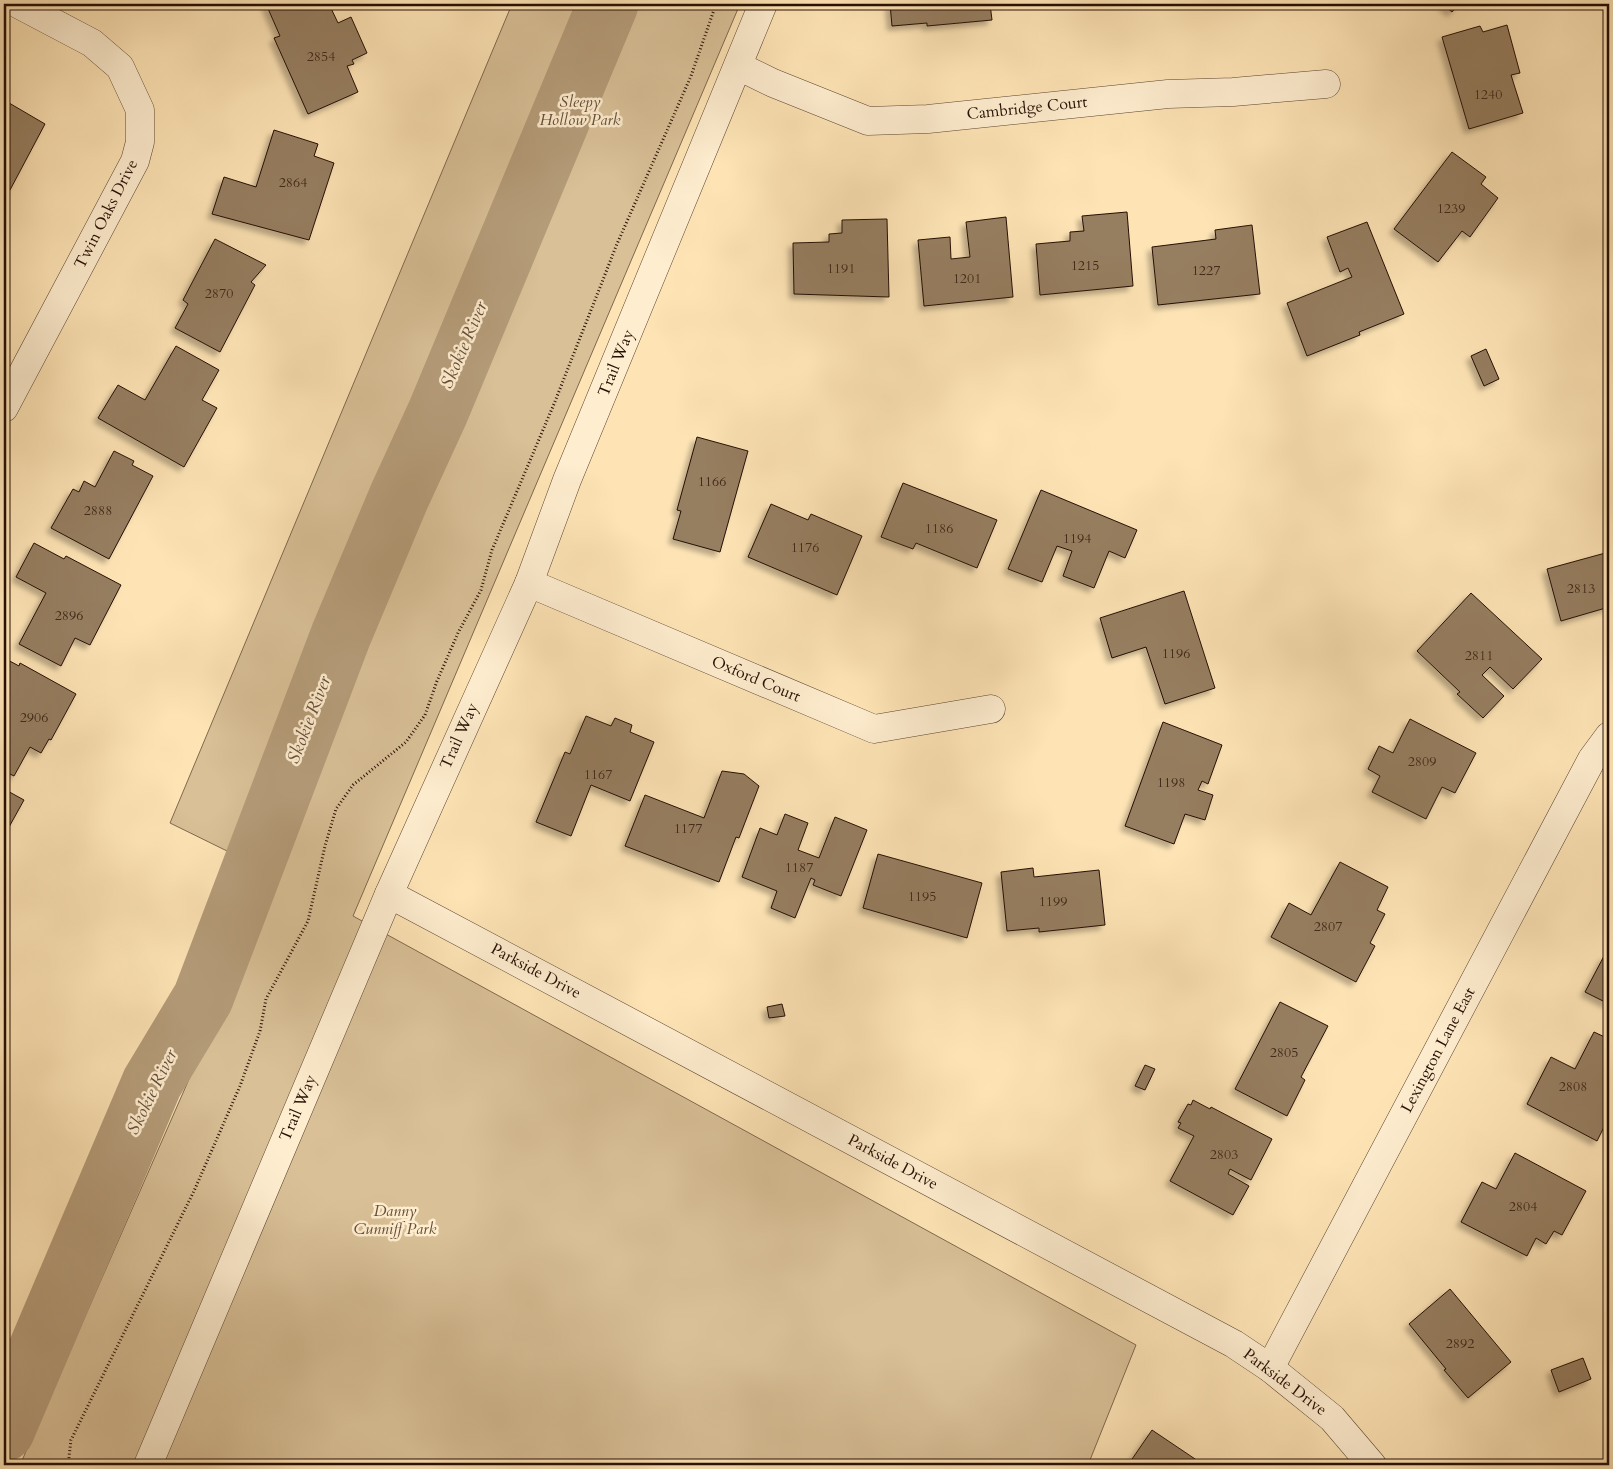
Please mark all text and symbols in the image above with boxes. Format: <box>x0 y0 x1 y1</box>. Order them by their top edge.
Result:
house number: 2854 <box>307 47 335 66</box>
house number: 1240 <box>1474 85 1502 104</box>
park label: Sleepy Hollow Park <box>539 91 621 131</box>
street label: Cambridge Court <box>966 91 1088 125</box>
street label: Twin Oaks Drive <box>69 155 143 273</box>
house number: 2864 <box>279 173 307 192</box>
house number: 1239 <box>1437 199 1465 218</box>
house number: 1215 <box>1071 256 1099 275</box>
house number: 1191 <box>827 259 855 278</box>
house number: 1227 <box>1192 261 1220 280</box>
house number: 1201 <box>953 269 981 288</box>
house number: 2870 <box>205 284 233 303</box>
water label: Skokie River <box>435 297 494 392</box>
street label: Trail Way <box>593 326 640 400</box>
house number: 1166 <box>698 472 726 491</box>
house number: 2888 <box>84 501 112 520</box>
house number: 1186 <box>925 519 953 538</box>
house number: 1194 <box>1063 529 1091 548</box>
house number: 1176 <box>791 538 819 557</box>
house number: 2813 <box>1567 579 1595 598</box>
house number: 2896 <box>55 606 83 625</box>
house number: 1196 <box>1162 644 1190 663</box>
house number: 2811 <box>1465 646 1493 665</box>
street label: Oxford Court <box>708 650 804 708</box>
water label: Skokie River <box>281 672 338 767</box>
street label: Trail Way <box>435 699 484 773</box>
house number: 2906 <box>20 708 48 727</box>
house number: 2809 <box>1408 752 1436 771</box>
house number: 1167 <box>584 765 612 784</box>
house number: 1198 <box>1157 773 1185 792</box>
house number: 1177 <box>674 819 702 838</box>
house number: 1187 <box>785 858 813 877</box>
house number: 1195 <box>908 887 936 906</box>
house number: 1199 <box>1039 892 1067 911</box>
house number: 2807 <box>1314 917 1342 936</box>
street label: Parkside Drive <box>487 938 585 1004</box>
street label: Lexington Lane East <box>1396 983 1480 1117</box>
house number: 2805 <box>1270 1043 1298 1062</box>
water label: Skokie River <box>121 1044 184 1139</box>
street label: Trail Way <box>274 1071 322 1145</box>
house number: 2808 <box>1559 1077 1587 1096</box>
street label: Parkside Drive <box>844 1129 942 1195</box>
house number: 2803 <box>1210 1145 1238 1164</box>
house number: 2804 <box>1509 1197 1537 1216</box>
park label: Danny Cunniff Park <box>354 1200 437 1240</box>
house number: 2892 <box>1446 1334 1474 1353</box>
street label: Parkside Drive <box>1239 1343 1331 1421</box>

